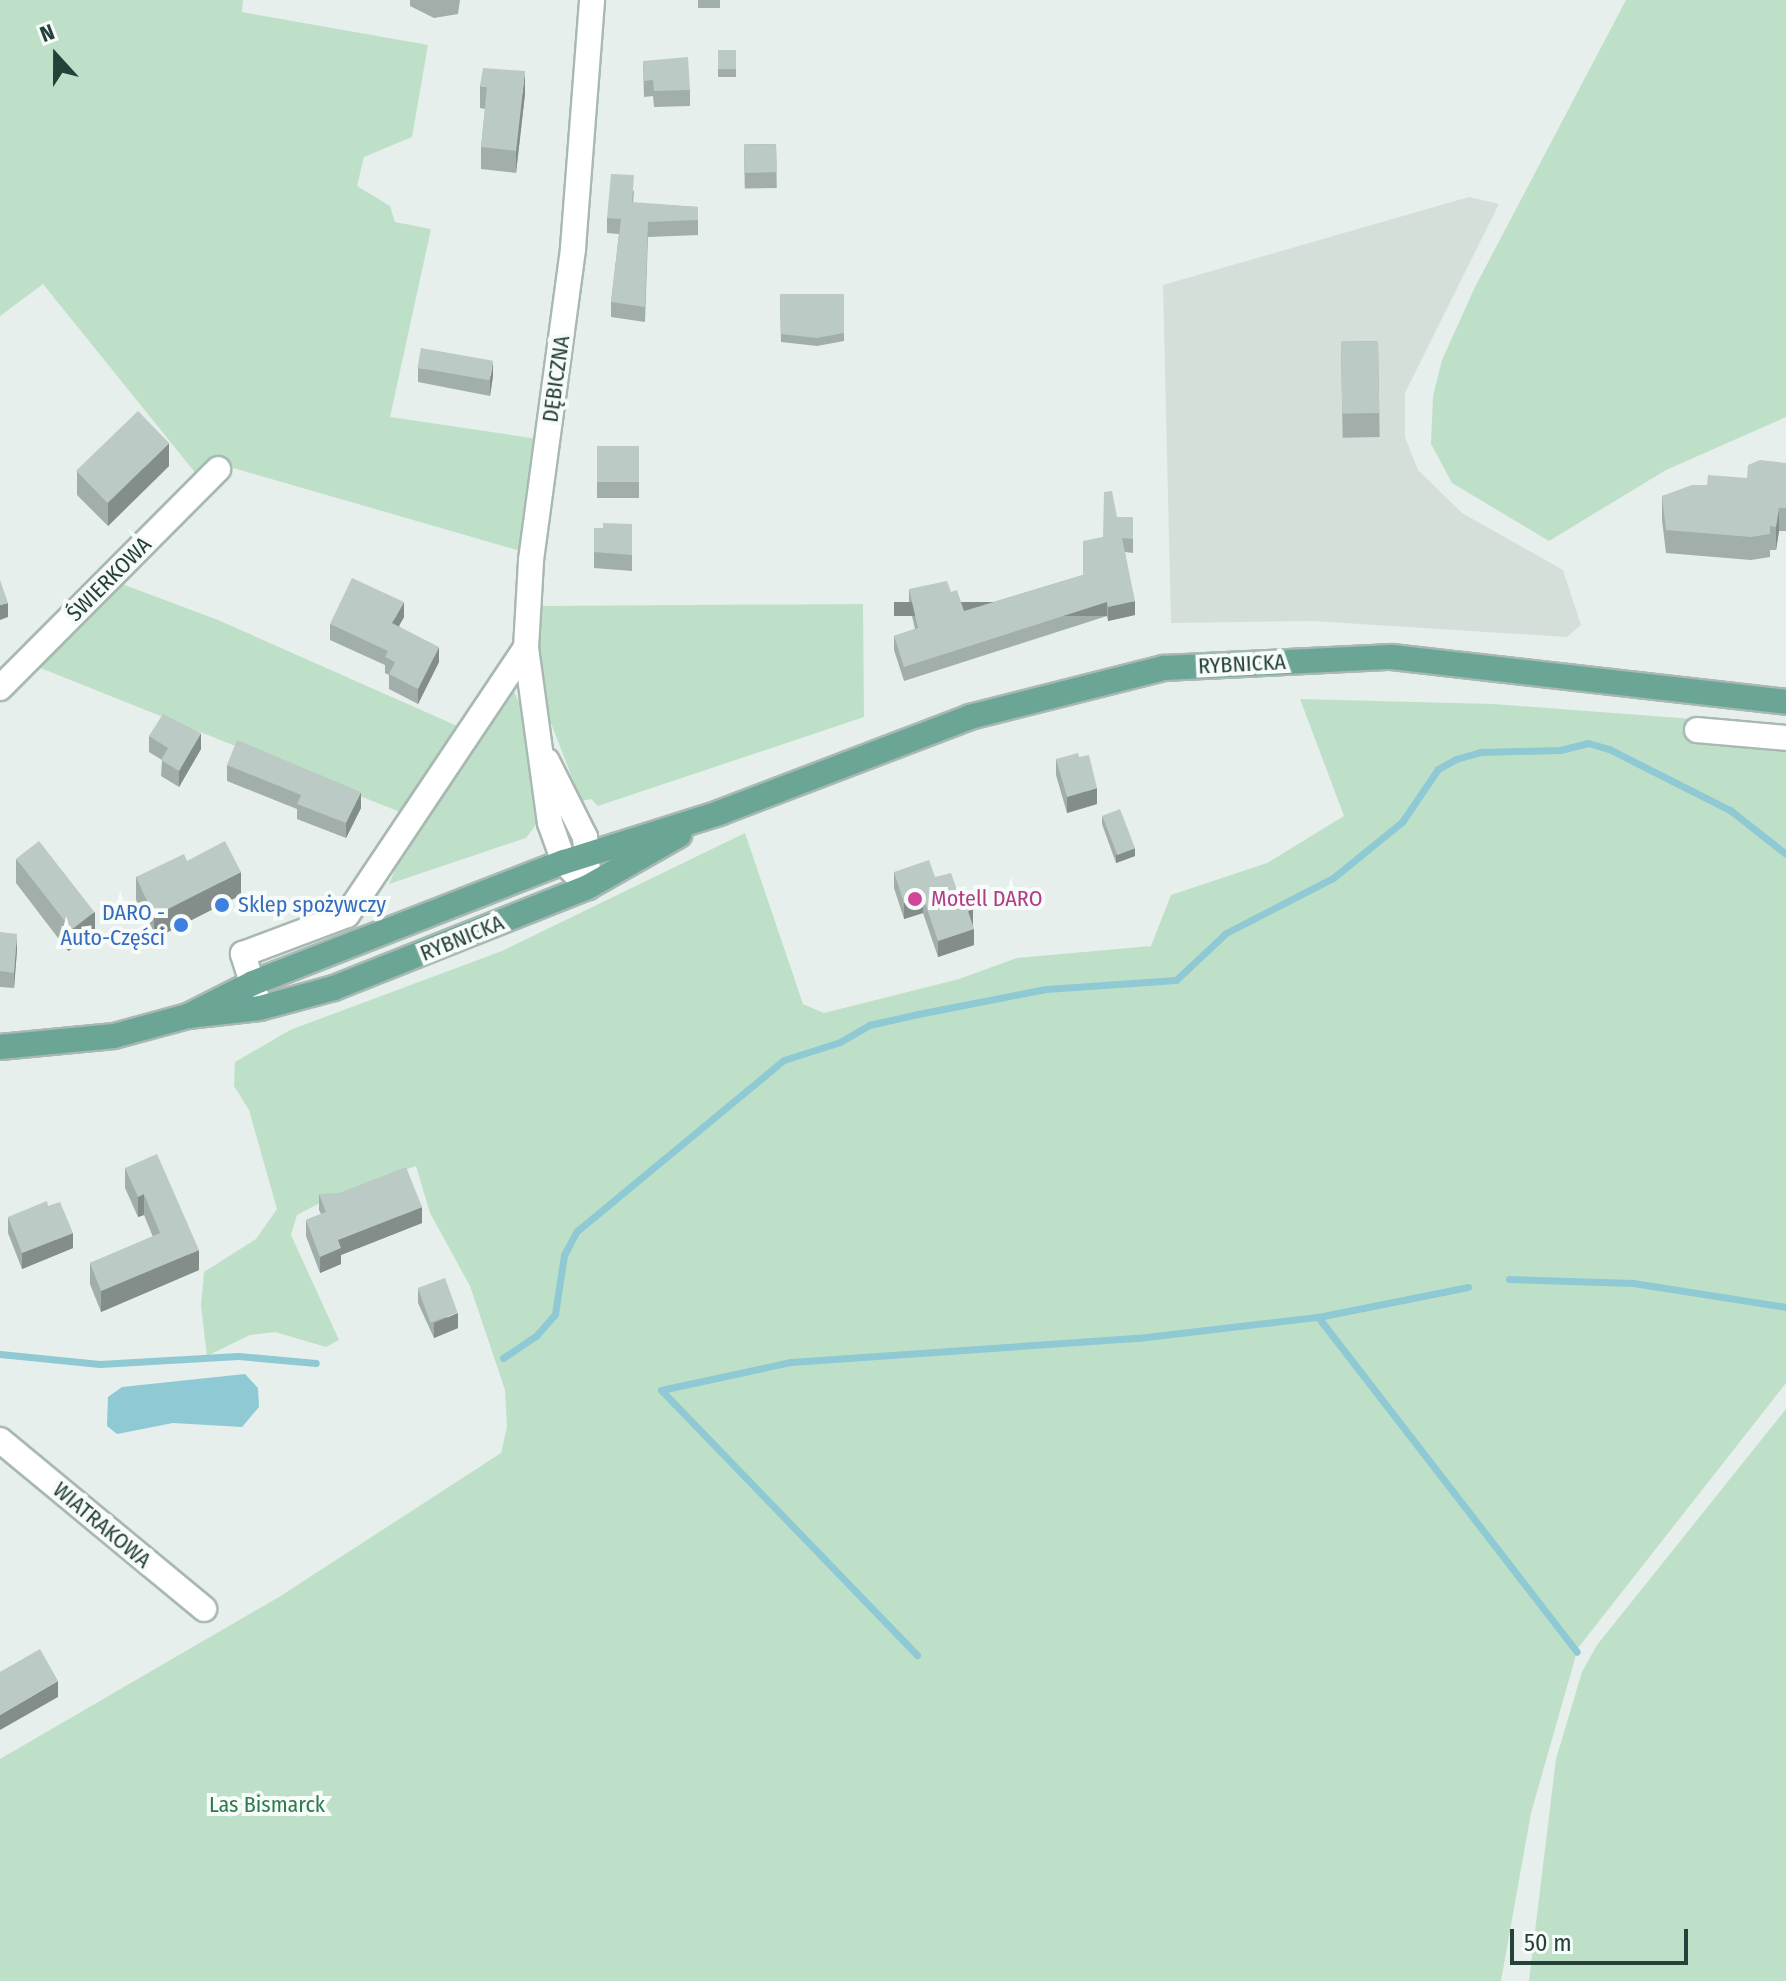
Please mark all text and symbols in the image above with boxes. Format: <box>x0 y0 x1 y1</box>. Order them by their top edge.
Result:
north arrow <box>16 16 96 96</box>
text: N <box>36 18 58 48</box>
street label: DĘBICZNA <box>537 334 575 424</box>
street label: ŚWIERKOWA <box>61 531 157 627</box>
street label: RYBNICKA <box>1197 649 1287 679</box>
place label: Motell DARO <box>931 886 1042 912</box>
marker: Motell DARO <box>906 890 924 908</box>
place label: Sklep spożywczy <box>238 892 386 918</box>
marker: Sklep spożywczy <box>213 896 231 914</box>
place label: DARO - Auto-Części <box>61 899 165 950</box>
street label: RYBNICKA <box>416 909 508 967</box>
marker: DARO - Auto-Części <box>172 916 190 934</box>
street label: WIATRAKOWA <box>48 1476 156 1574</box>
park label: Las Bismarck <box>209 1792 325 1818</box>
scale bar <box>1514 1913 1692 1963</box>
text: 50 m <box>1524 1929 1572 1957</box>

